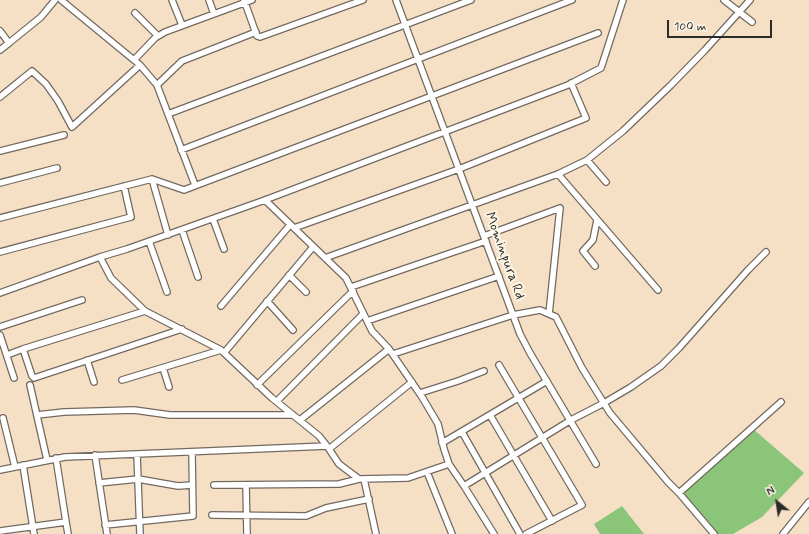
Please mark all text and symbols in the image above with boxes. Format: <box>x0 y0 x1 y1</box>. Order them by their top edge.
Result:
scale bar <box>669 12 774 38</box>
text: 100 m <box>674 19 706 35</box>
street label: Mominpura Rd <box>480 210 528 302</box>
north arrow <box>757 482 797 522</box>
text: N <box>764 484 778 500</box>

